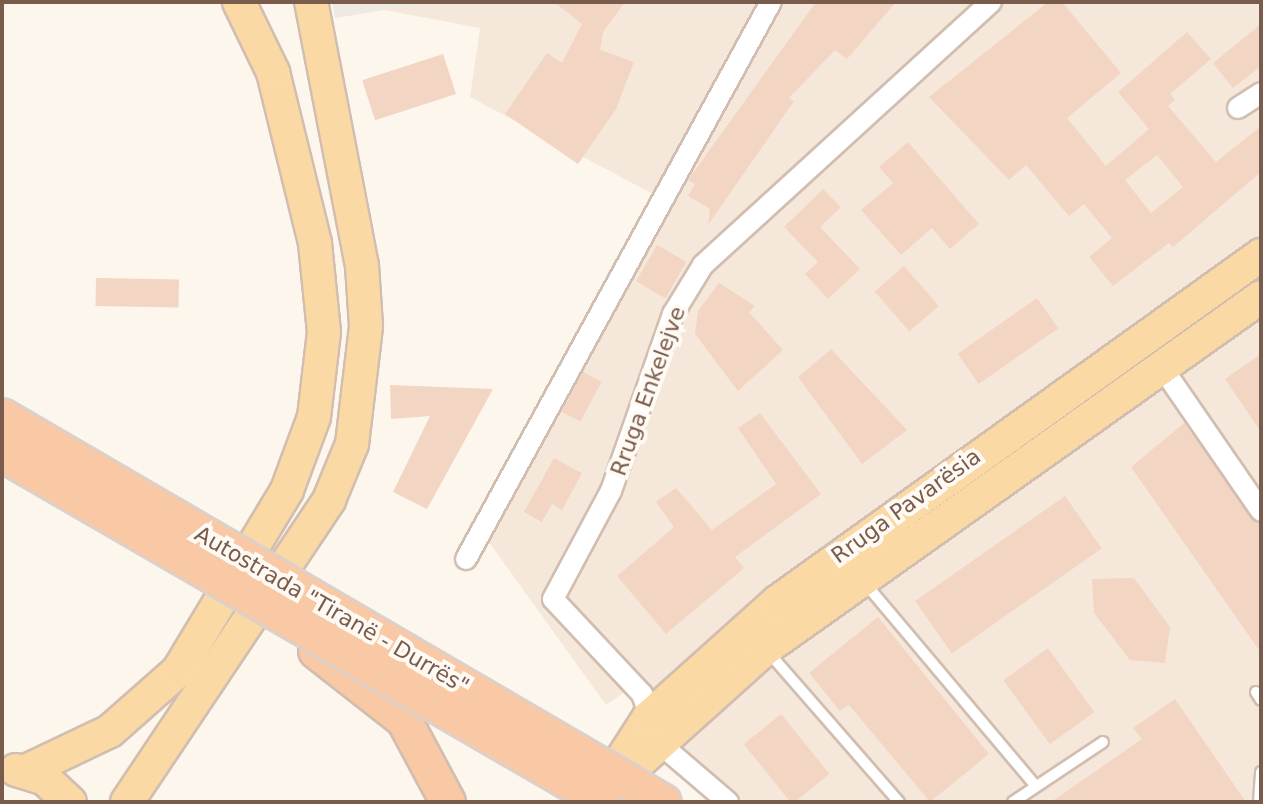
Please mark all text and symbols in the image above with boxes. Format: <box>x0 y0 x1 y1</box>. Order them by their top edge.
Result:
street label: Rruga Enkelejve <box>605 303 691 479</box>
street label: Rruga Pavarësia <box>826 443 986 569</box>
street label: Autostrada "Tiranë - Durrës" <box>190 520 474 700</box>

